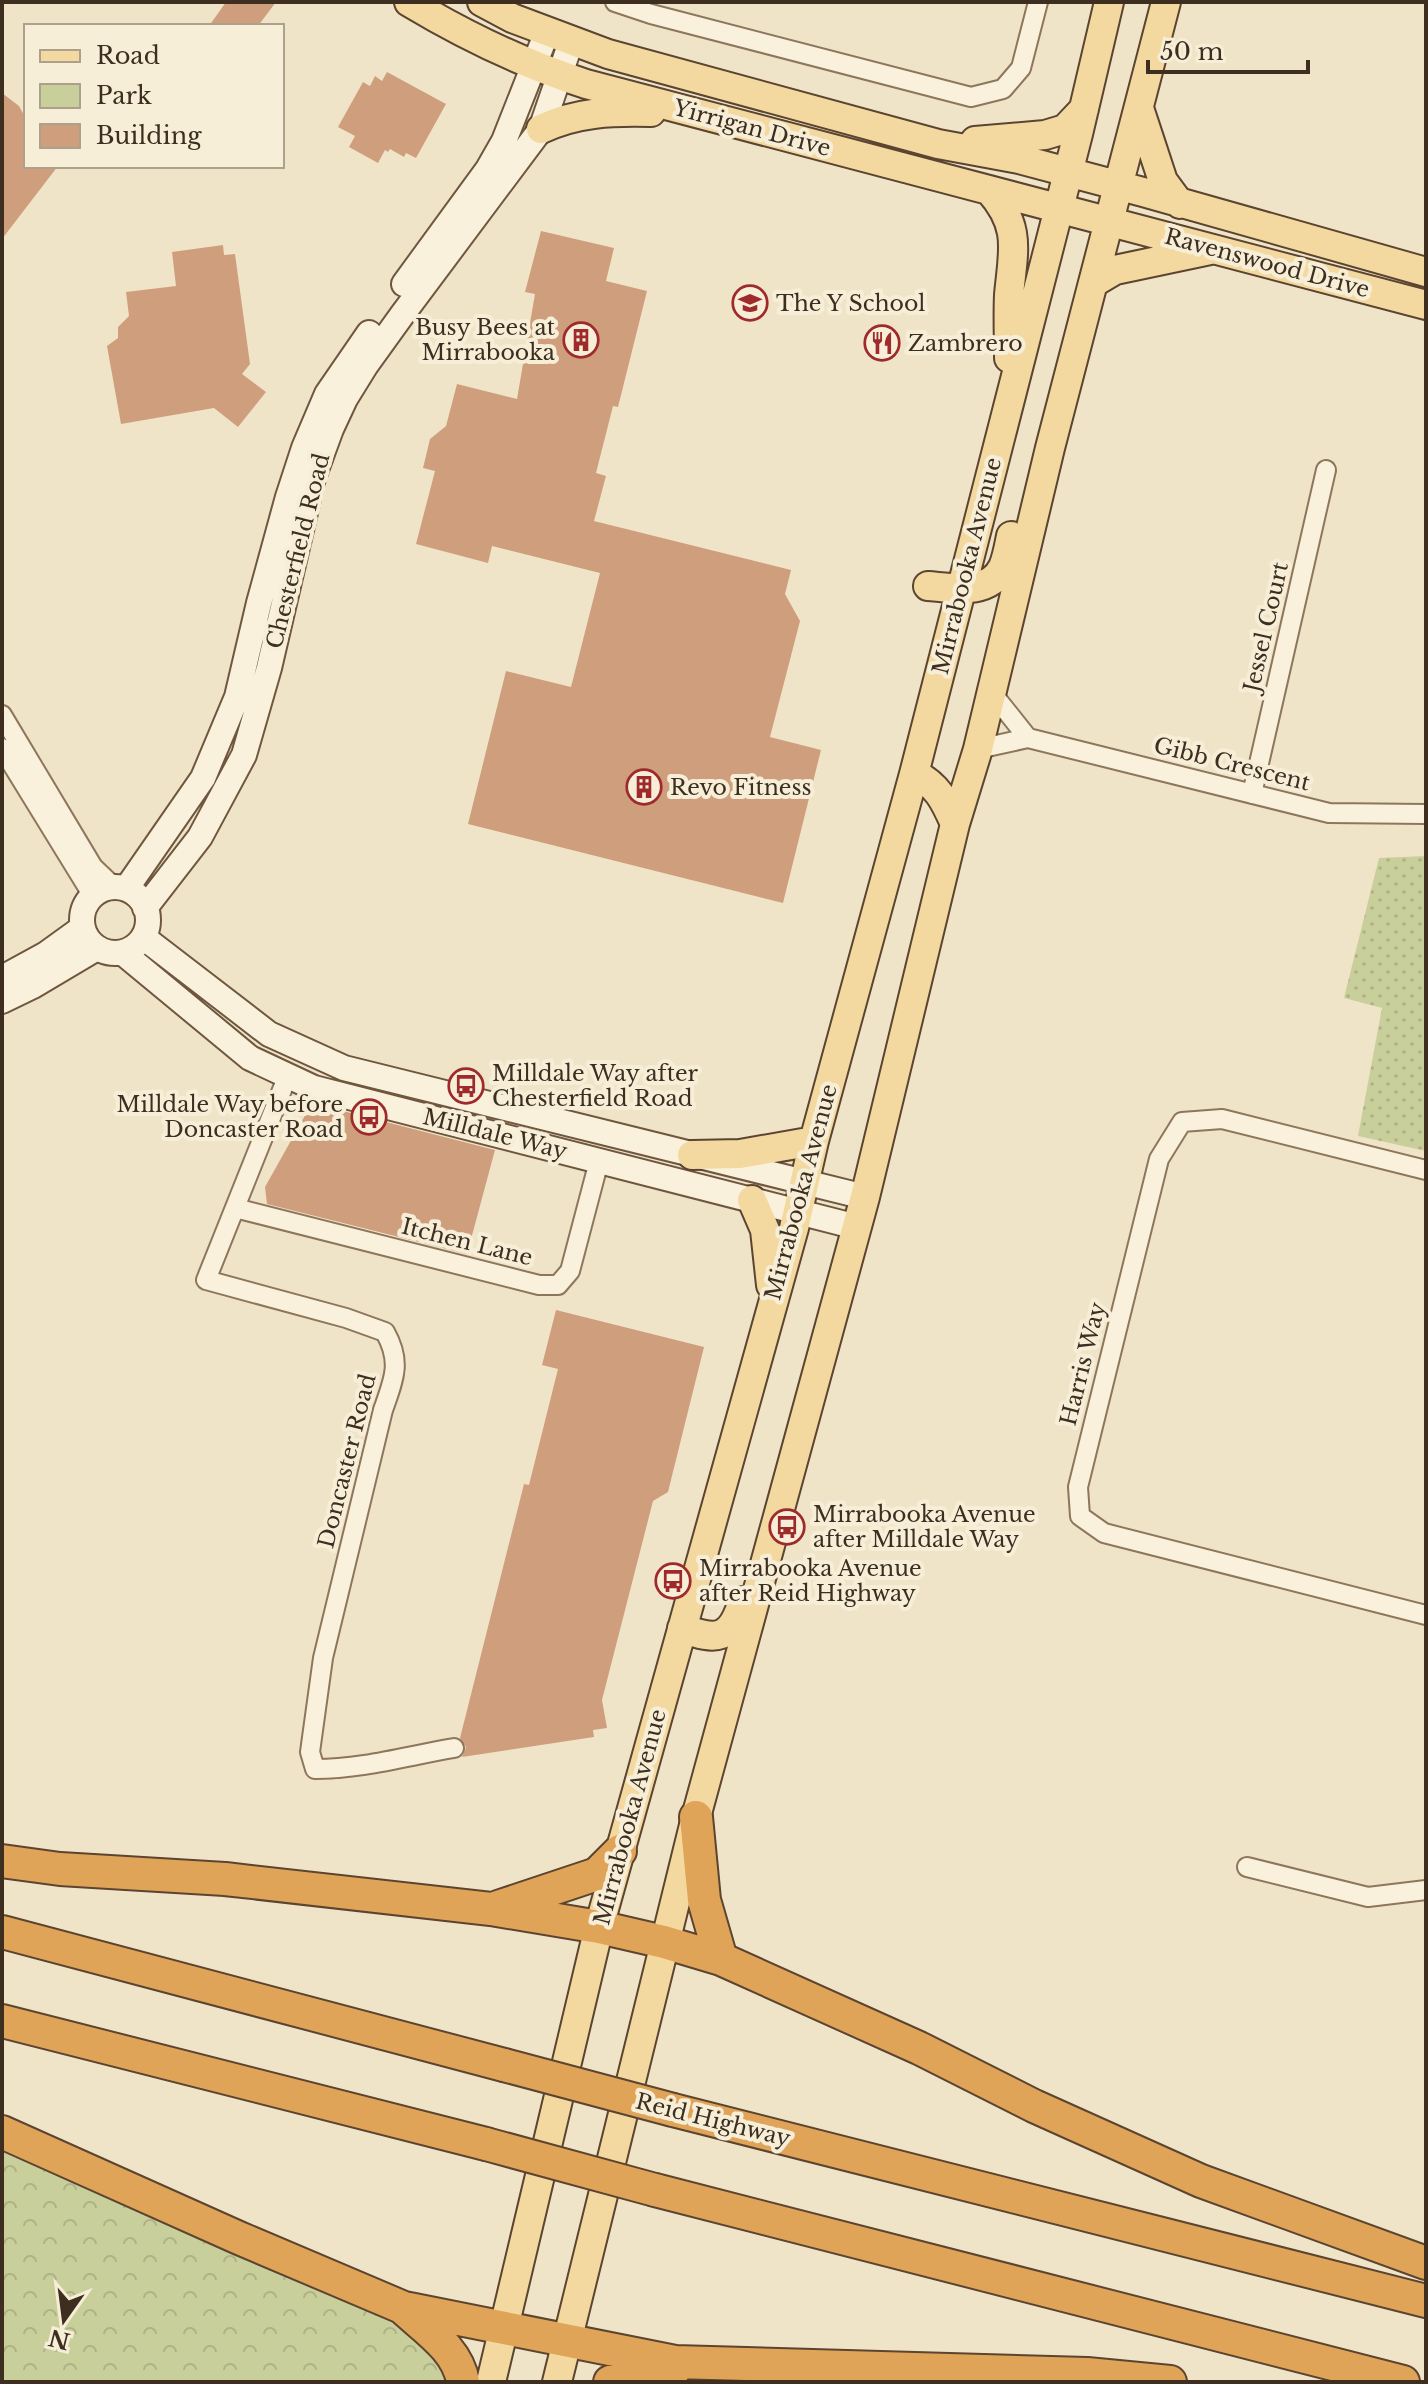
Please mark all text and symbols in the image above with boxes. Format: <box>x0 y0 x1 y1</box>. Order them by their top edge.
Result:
legend <box>24 24 284 168</box>
scale bar <box>1148 24 1308 74</box>
text: 50 m <box>1160 37 1224 66</box>
text: Road <box>96 41 160 70</box>
text: Park <box>96 81 152 110</box>
street label: Yirrigan Drive <box>669 94 834 162</box>
text: Building <box>96 121 202 150</box>
street label: Ravenswood Drive <box>1162 223 1372 303</box>
school or university icon: The Y School <box>731 284 769 322</box>
place label: The Y School <box>776 290 926 317</box>
place label: Busy Bees at Mirrabooka <box>415 314 556 366</box>
building icon: Busy Bees at Mirrabooka <box>562 321 600 359</box>
restaurant icon: Zambrero <box>863 324 901 362</box>
place label: Zambrero <box>908 330 1023 357</box>
street label: Chesterfield Road <box>261 450 335 652</box>
street label: Mirrabooka Avenue <box>927 455 1007 677</box>
street label: Jessel Court <box>1237 559 1294 697</box>
street label: Gibb Crescent <box>1151 732 1314 797</box>
building icon: Revo Fitness <box>625 768 663 806</box>
place label: Revo Fitness <box>670 774 811 801</box>
place label: Milldale Way after Chesterfield Road <box>492 1060 699 1112</box>
bus stop icon: Milldale Way after Chesterfield Road <box>447 1067 485 1105</box>
street label: Mirrabooka Avenue <box>759 1081 843 1303</box>
place label: Milldale Way before Doncaster Road <box>117 1091 343 1143</box>
bus stop icon: Milldale Way before Doncaster Road <box>350 1098 388 1136</box>
street label: Milldale Way <box>420 1103 570 1165</box>
street label: Itchen Lane <box>399 1213 535 1271</box>
street label: Harris Way <box>1055 1300 1111 1428</box>
street label: Doncaster Road <box>312 1371 382 1551</box>
place label: Mirrabooka Avenue after Milldale Way <box>813 1501 1036 1553</box>
bus stop icon: Mirrabooka Avenue after Milldale Way <box>768 1508 806 1546</box>
place label: Mirrabooka Avenue after Reid Highway <box>699 1555 922 1607</box>
bus stop icon: Mirrabooka Avenue after Reid Highway <box>654 1562 692 1600</box>
street label: Mirrabooka Avenue <box>588 1706 672 1928</box>
street label: Reid Highway <box>633 2088 793 2152</box>
north arrow <box>24 2280 104 2360</box>
text: N <box>46 2323 73 2355</box>

